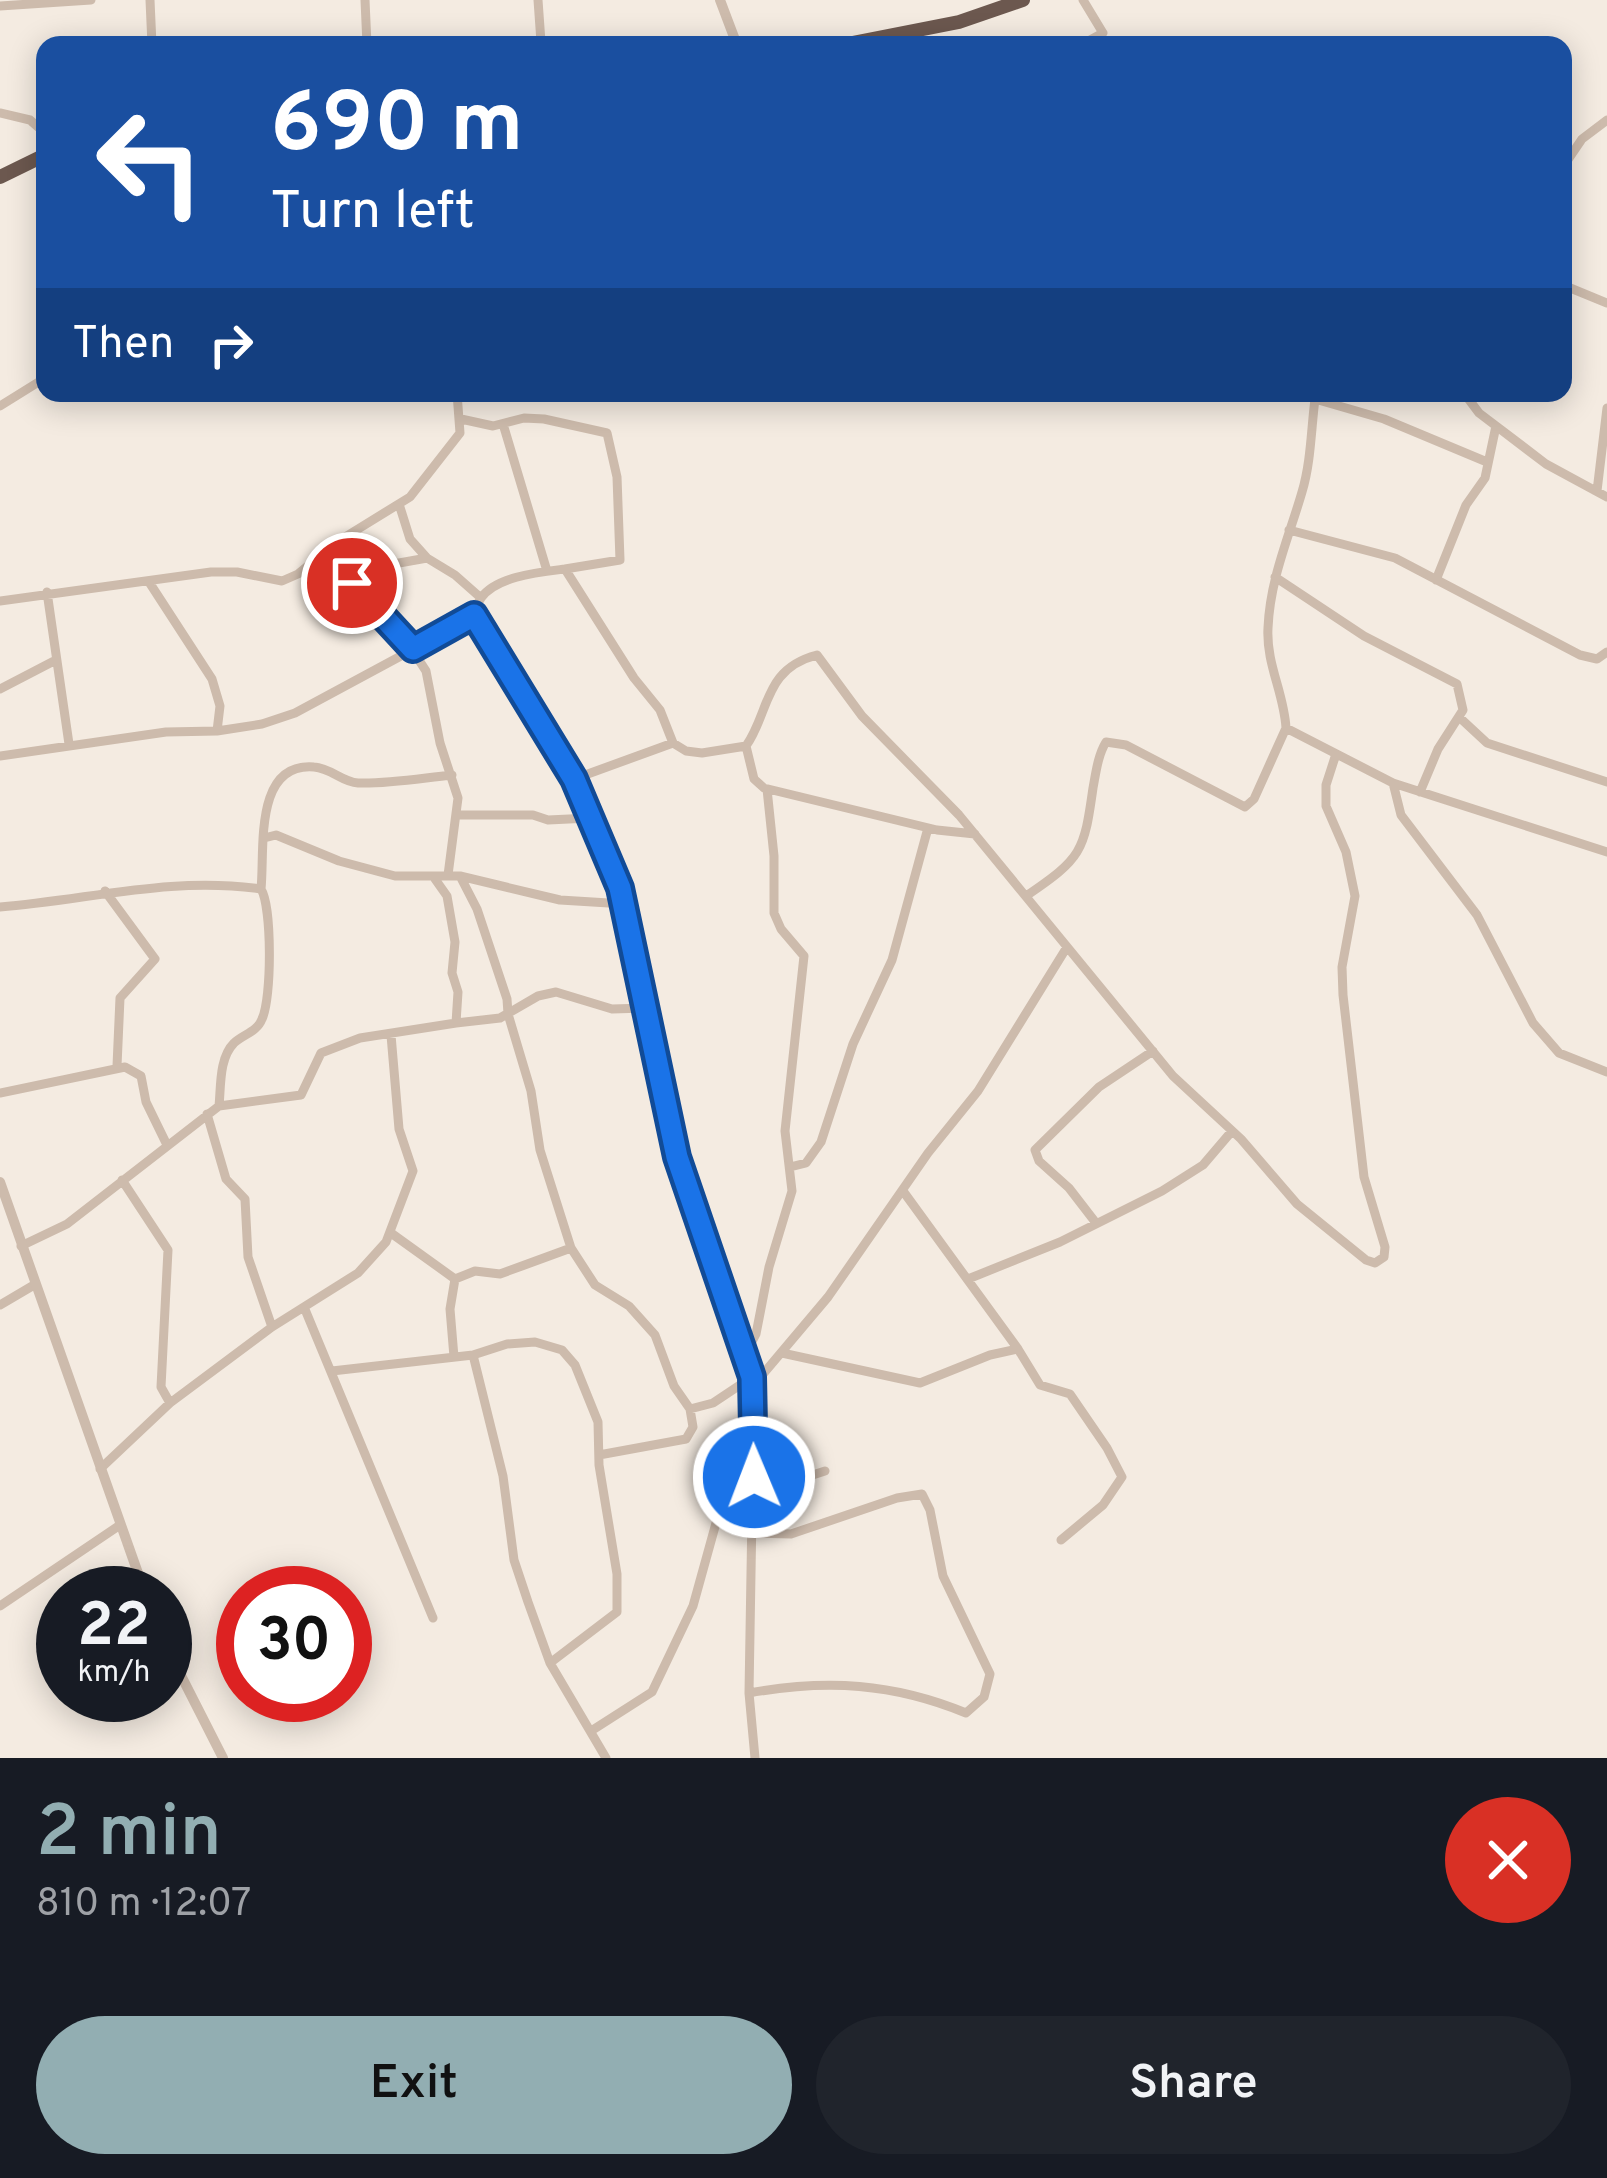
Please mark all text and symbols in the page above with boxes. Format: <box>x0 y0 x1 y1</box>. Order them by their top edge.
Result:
text: 690 m <box>270 75 524 181</box>
icon: left <box>72 84 228 240</box>
text: Turn left <box>270 179 475 248</box>
icon: right <box>198 312 264 378</box>
text: Then <box>72 317 174 374</box>
pin <box>301 532 403 634</box>
icon: arrive <box>319 550 385 616</box>
position arrow <box>691 1414 817 1540</box>
speed limit sign: 30 <box>216 1566 372 1722</box>
text: 22 <box>77 1591 151 1667</box>
text: km/h <box>78 1655 150 1692</box>
text: 2 min <box>36 1790 222 1882</box>
button: close <box>1445 1797 1571 1923</box>
text: 810 m · 12:07 <box>36 1881 251 1930</box>
button: Exit <box>36 2016 792 2154</box>
button: Share <box>816 2016 1571 2154</box>

